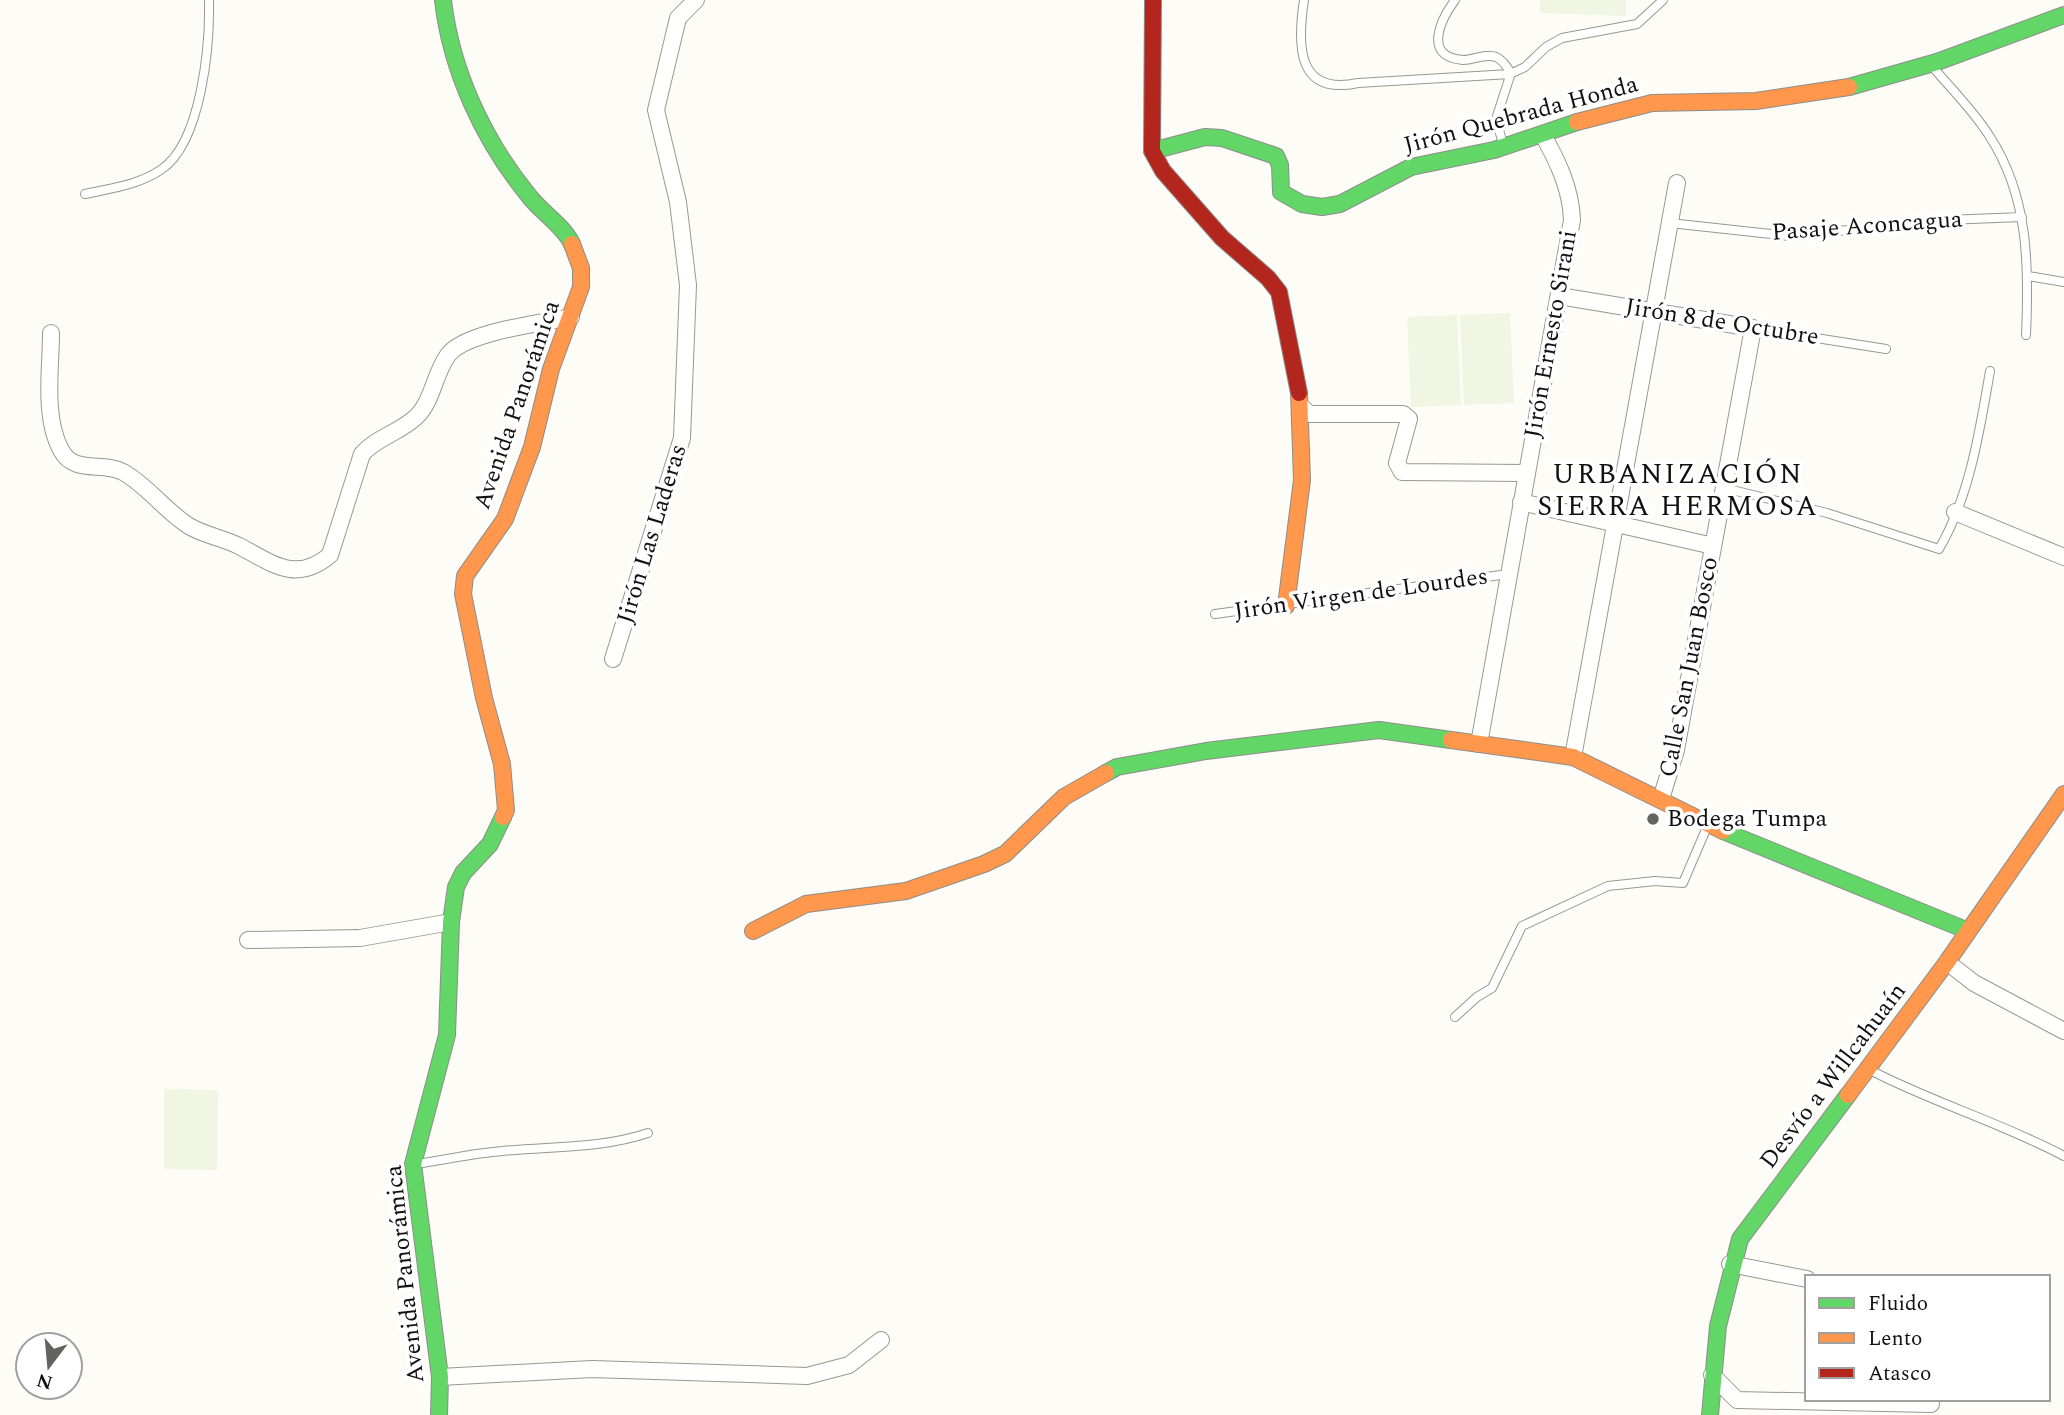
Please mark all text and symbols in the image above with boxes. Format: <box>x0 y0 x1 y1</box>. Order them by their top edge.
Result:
street label: Jirón Quebrada Honda <box>1400 66 1642 164</box>
street label: Pasaje Aconcagua <box>1770 201 1964 251</box>
street label: Jirón Ernesto Sirani <box>1515 227 1587 441</box>
street label: Jirón 8 de Octubre <box>1623 289 1821 355</box>
street label: Avenida Panorámica <box>464 295 570 514</box>
street label: Jirón Las Laderas <box>608 440 696 628</box>
district label: URBANIZACIÓN SIERRA HERMOSA <box>1537 453 1819 528</box>
street label: Calle San Juan Bosco <box>1650 554 1728 780</box>
street label: Jirón Virgen de Lourdes <box>1232 558 1490 630</box>
place label: Bodega Tumpa <box>1667 801 1828 837</box>
marker: Bodega Tumpa <box>1645 811 1661 827</box>
street label: Desvío a Willcahuaín <box>1751 975 1915 1177</box>
street label: Avenida Panorámica <box>376 1163 434 1385</box>
legend <box>1805 1275 2050 1401</box>
text: Fluido <box>1868 1288 1928 1320</box>
text: Lento <box>1868 1323 1922 1355</box>
north arrow <box>14 1331 84 1401</box>
text: Atasco <box>1868 1358 1931 1390</box>
text: N <box>33 1365 56 1397</box>

